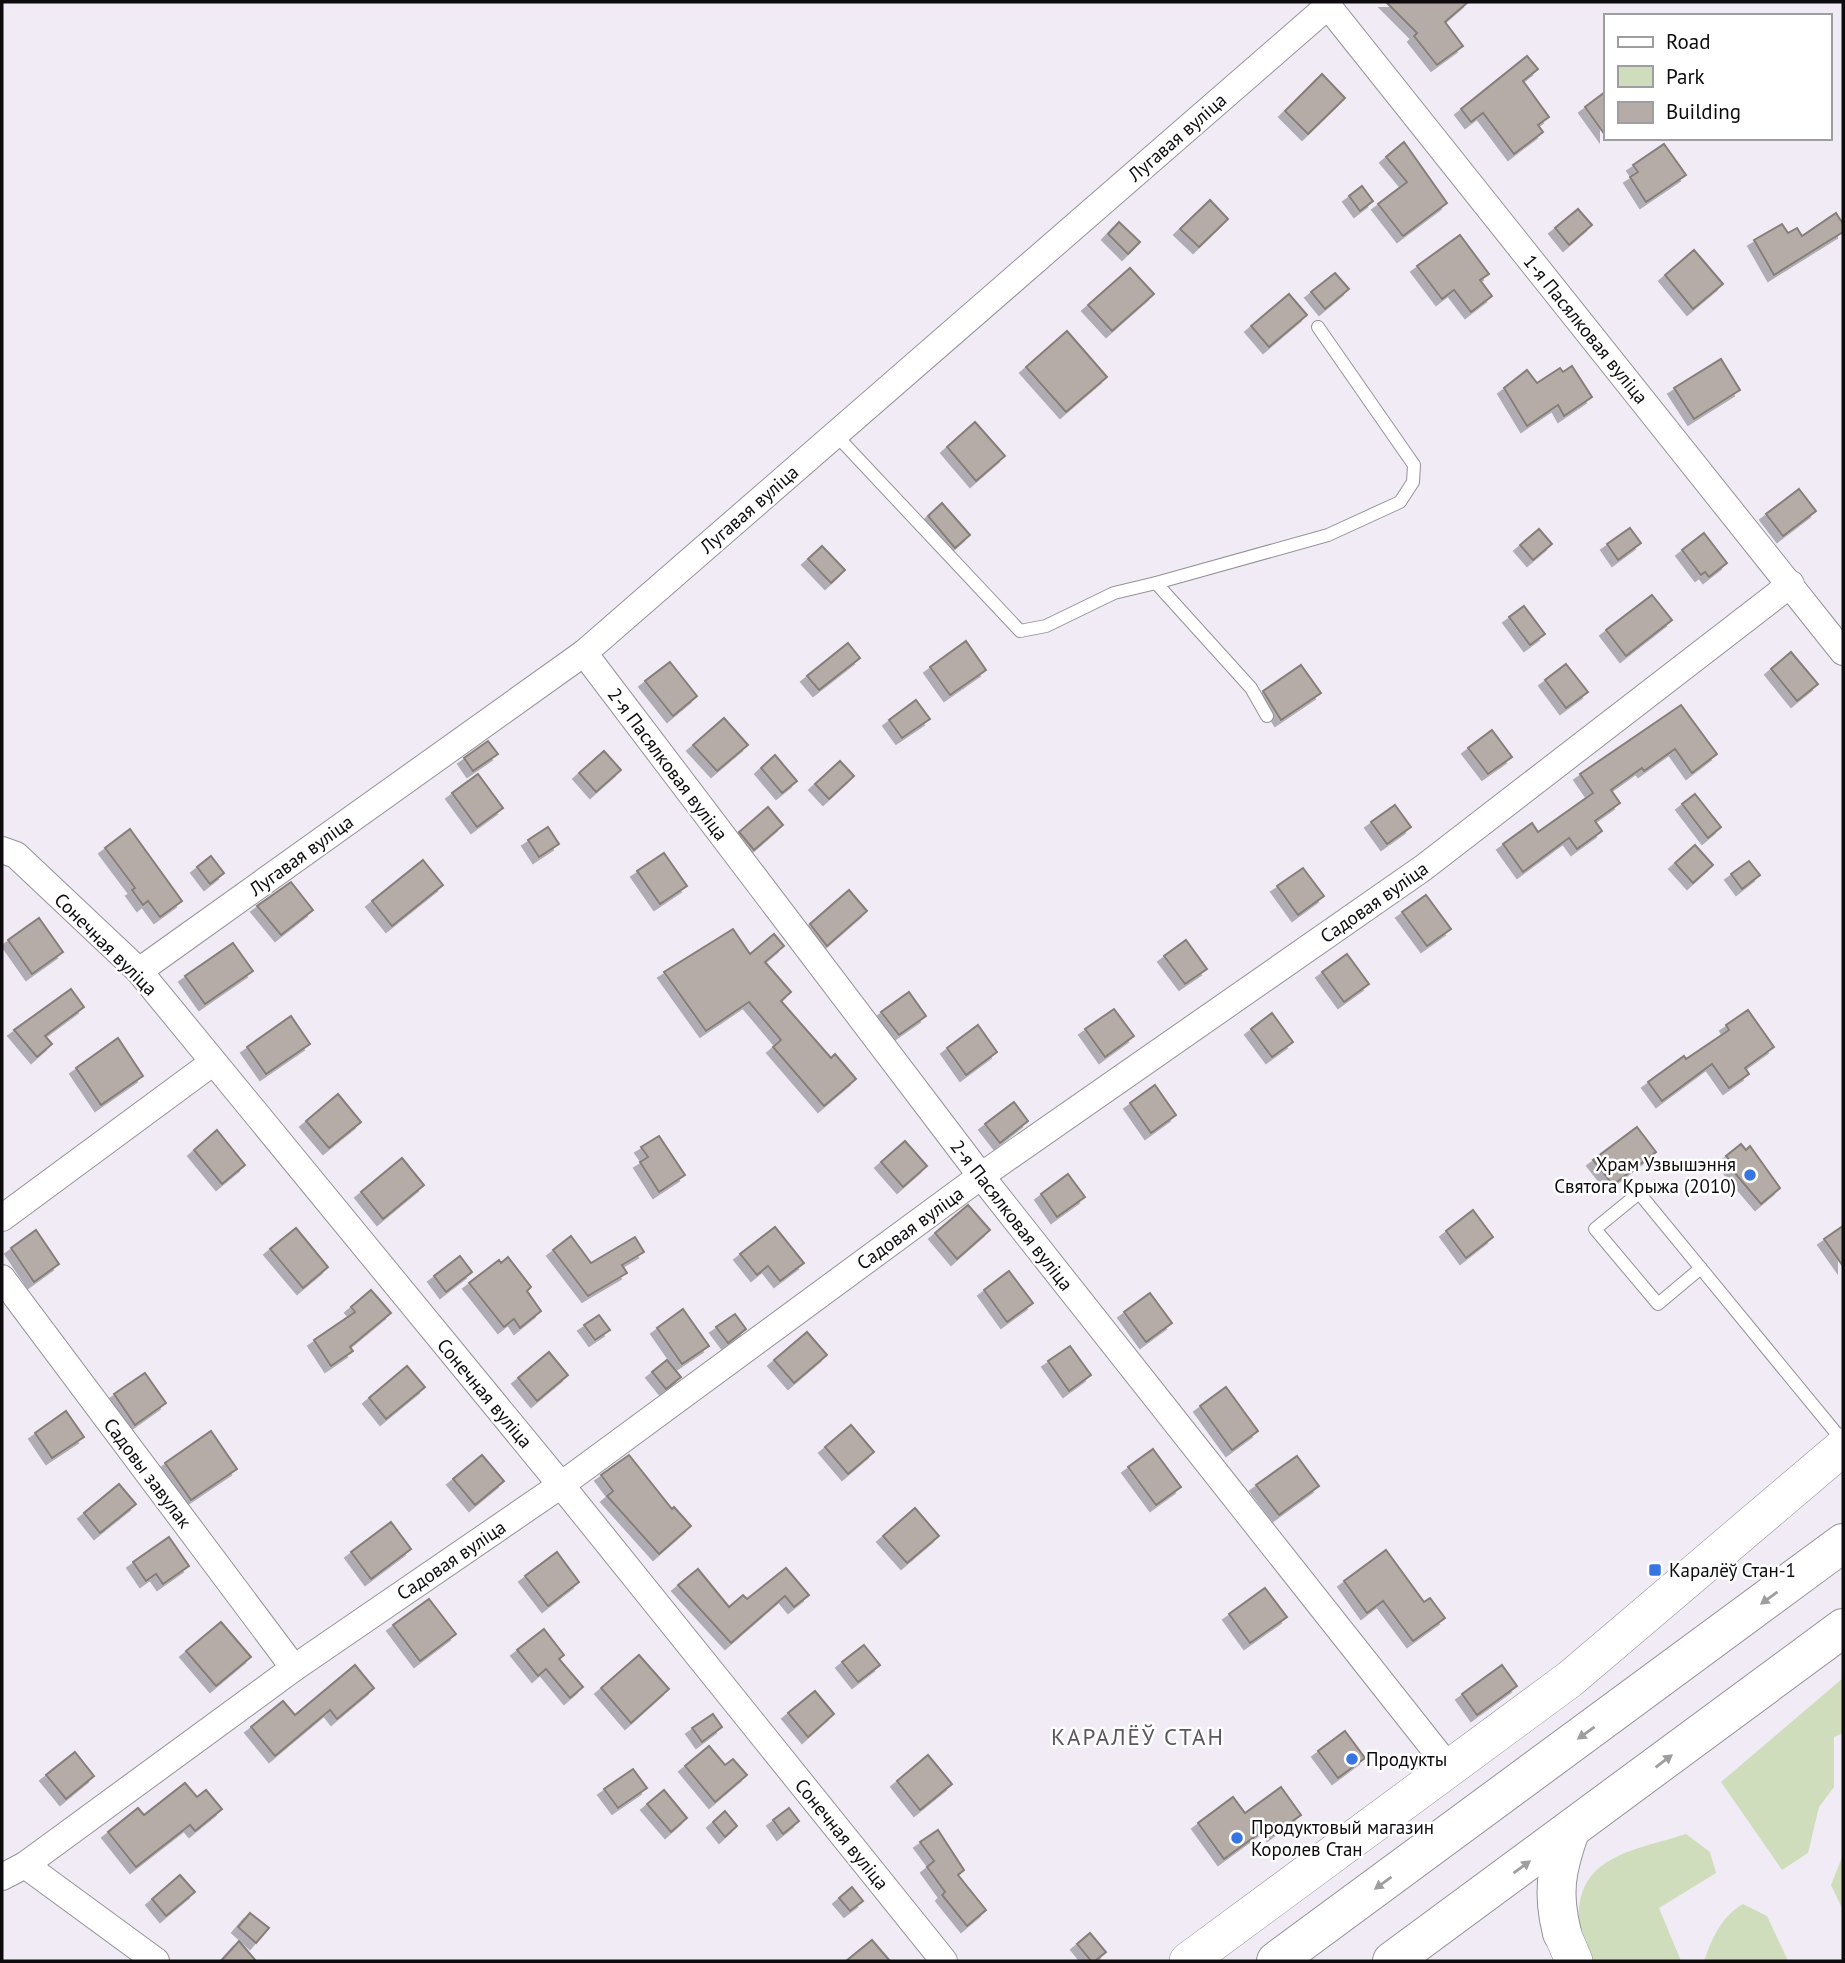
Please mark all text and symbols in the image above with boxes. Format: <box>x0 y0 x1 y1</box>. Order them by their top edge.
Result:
legend <box>1604 14 1831 140</box>
text: Road <box>1666 28 1710 55</box>
text: Park <box>1666 63 1705 90</box>
street label: Лугавая вуліца <box>1122 88 1231 187</box>
text: Building <box>1666 98 1741 125</box>
street label: 1-я Пасялковая вуліца <box>1518 250 1654 408</box>
street label: Лугавая вуліца <box>694 460 803 559</box>
street label: 2-я Пасялковая вуліца <box>603 683 733 845</box>
street label: Лугавая вуліца <box>244 809 358 901</box>
street label: Садовая вуліца <box>1315 856 1433 948</box>
street label: Сонечная вуліца <box>49 887 163 1001</box>
street label: 2-я Пасялковая вуліца <box>946 1135 1078 1295</box>
place label: Храм Узвышэння Святога Крыжа (2010) <box>1554 1152 1736 1198</box>
marker: Храм Узвышэння Святога Крыжа (2010) <box>1742 1167 1758 1183</box>
street label: Садовая вуліца <box>852 1181 968 1275</box>
street label: Сонечная вуліца <box>432 1333 538 1453</box>
street label: Садовы завулак <box>99 1413 197 1533</box>
street label: Садовая вуліца <box>392 1515 510 1605</box>
place label: Каралёў Стан-1 <box>1669 1558 1796 1582</box>
marker: Каралёў Стан-1 <box>1647 1562 1663 1578</box>
one-way arrow <box>1759 1591 1778 1605</box>
district label: КАРАЛЁЎ СТАН <box>1051 1722 1225 1751</box>
one-way arrow <box>1577 1726 1595 1741</box>
place label: Продукты <box>1366 1747 1447 1771</box>
marker: Продукты <box>1344 1751 1360 1767</box>
one-way arrow <box>1655 1754 1673 1769</box>
street label: Сонечная вуліца <box>790 1774 894 1894</box>
place label: Продуктовый магазин Королев Стан <box>1251 1815 1434 1861</box>
marker: Продуктовый магазин Королев Стан <box>1229 1830 1245 1846</box>
one-way arrow <box>1513 1860 1531 1874</box>
one-way arrow <box>1374 1876 1392 1890</box>

